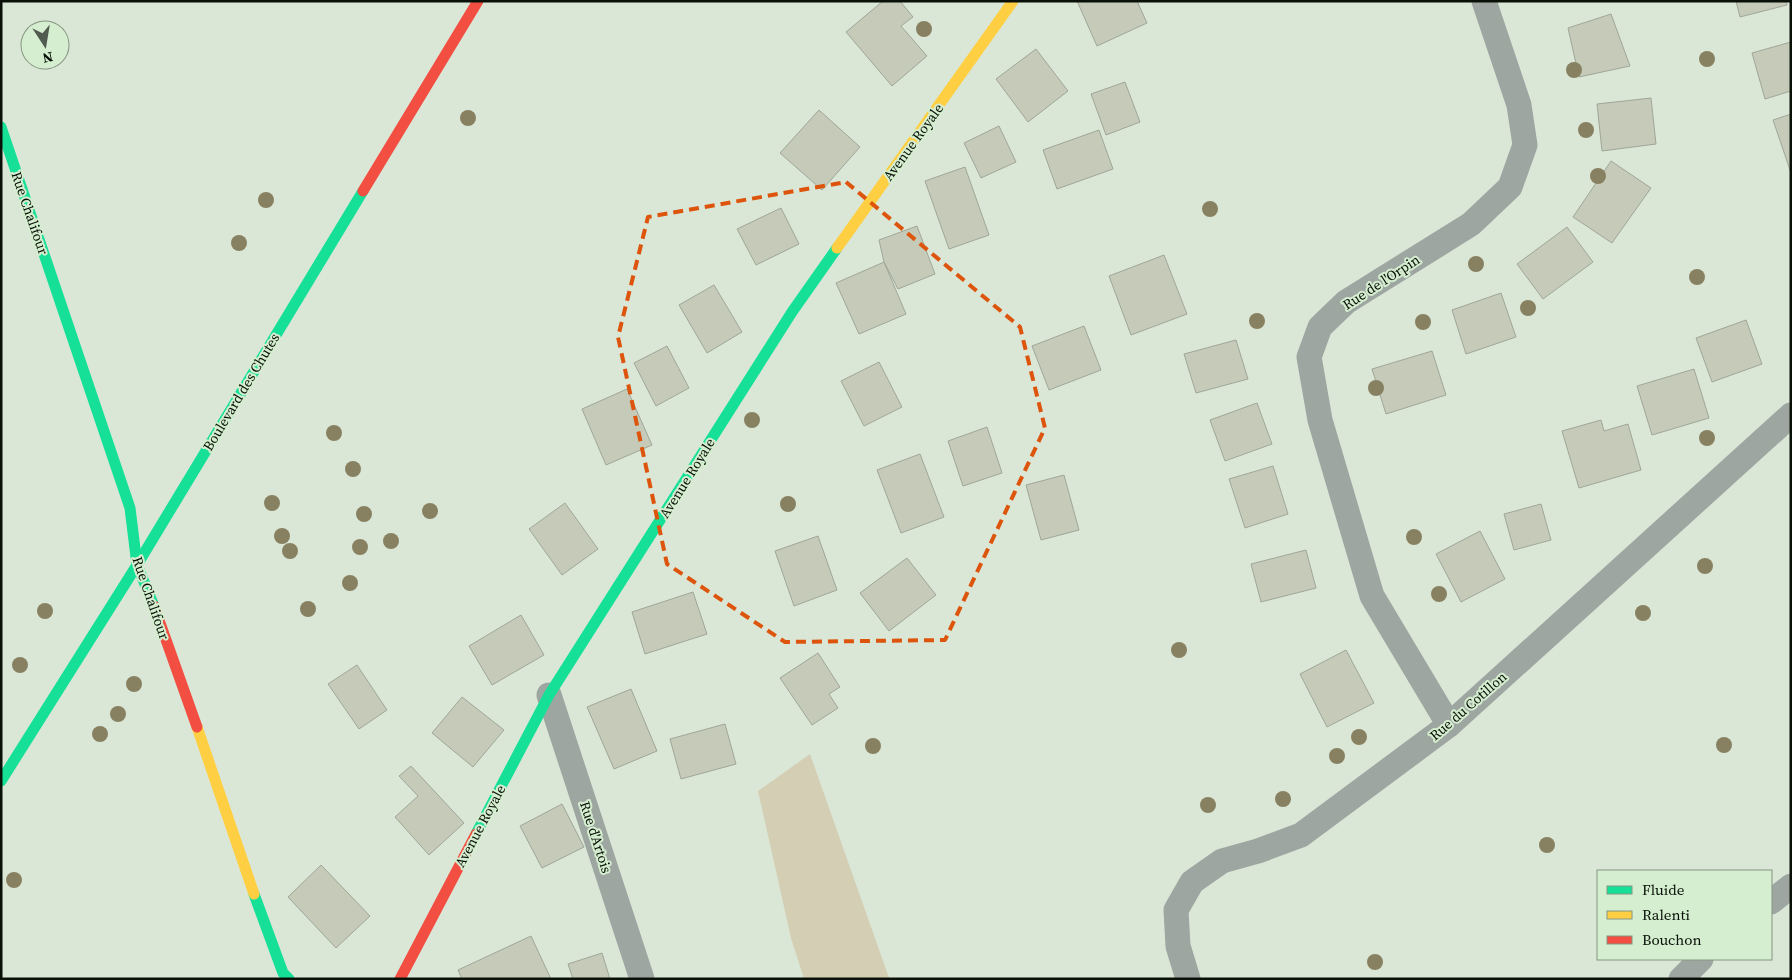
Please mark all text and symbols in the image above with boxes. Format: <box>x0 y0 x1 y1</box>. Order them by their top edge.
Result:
north arrow <box>20 20 70 70</box>
text: N <box>41 47 55 69</box>
street label: Avenue Royale <box>878 99 948 185</box>
street label: Rue Chalifour <box>6 169 54 257</box>
street label: Rue de l'Orpin <box>1338 249 1424 314</box>
street label: Boulevard des Chutes <box>198 329 284 455</box>
street label: Avenue Royale <box>654 434 720 522</box>
street label: Rue Chalifour <box>127 554 175 642</box>
street label: Rue du Cotillon <box>1425 667 1511 745</box>
street label: Avenue Royale <box>450 781 510 871</box>
street label: Rue d'Artois <box>575 799 617 875</box>
legend <box>1597 870 1772 960</box>
text: Fluide <box>1642 879 1685 900</box>
text: Ralenti <box>1642 904 1690 925</box>
text: Bouchon <box>1642 929 1702 950</box>

